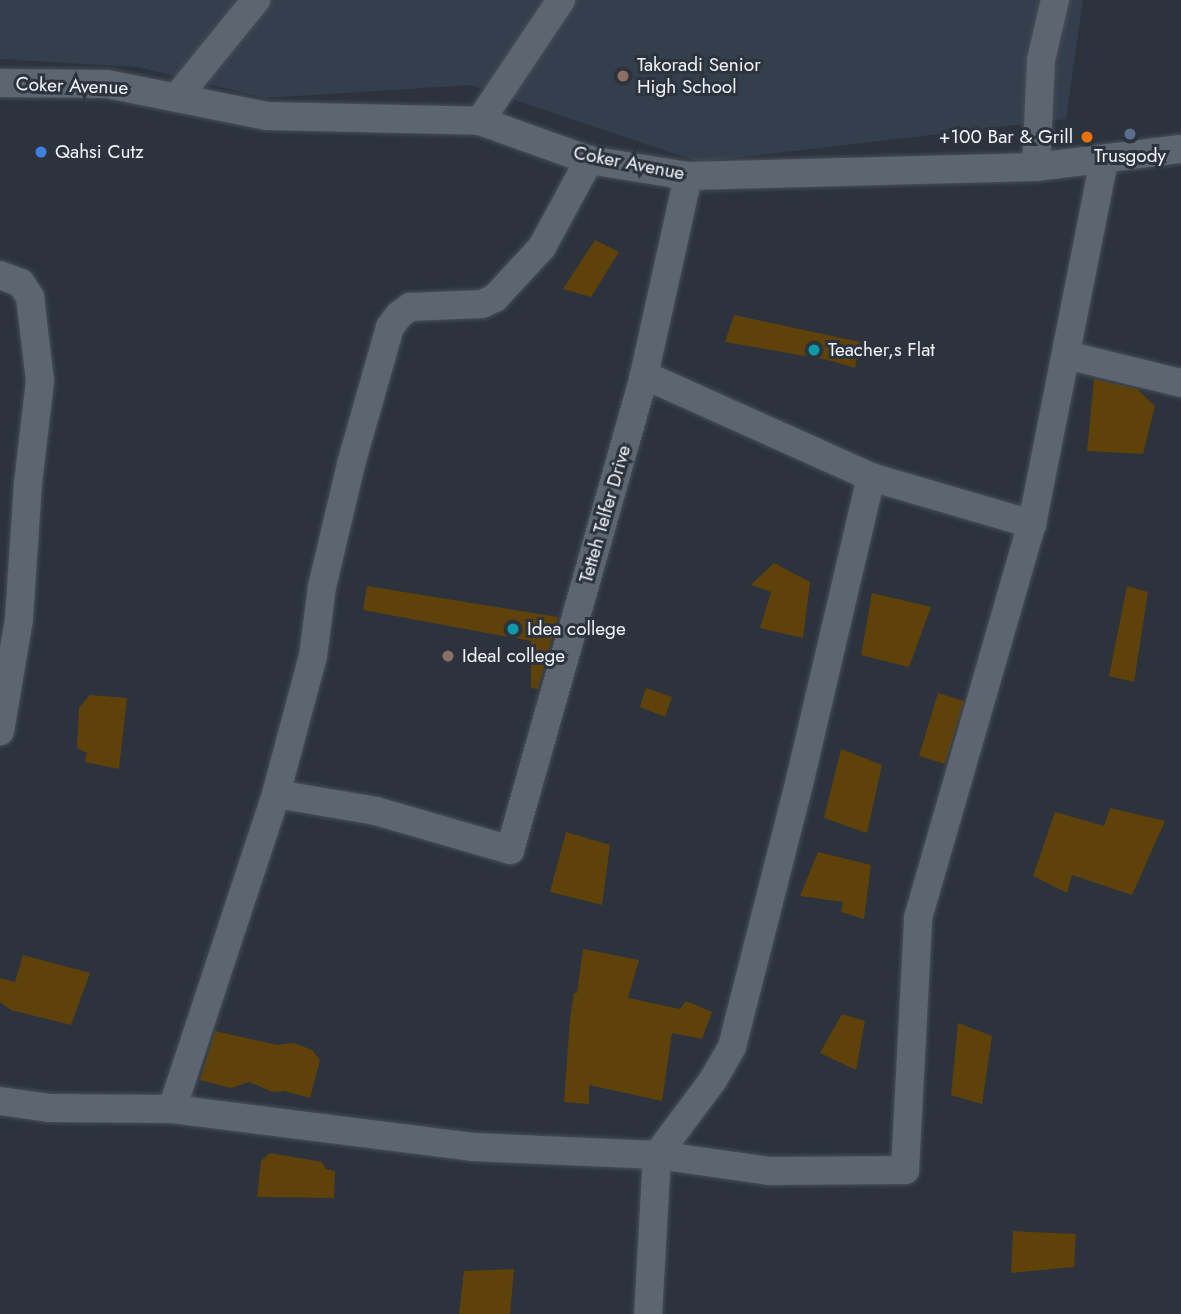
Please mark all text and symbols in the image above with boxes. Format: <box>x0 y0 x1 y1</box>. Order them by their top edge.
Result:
place label: Takoradi Senior High School <box>637 54 761 98</box>
marker: Takoradi Senior High School <box>615 68 631 84</box>
street label: Coker Avenue <box>15 73 129 99</box>
place label: +100 Bar & Grill <box>939 126 1073 148</box>
marker: Trusgody <box>1122 126 1138 142</box>
marker: +100 Bar & Grill <box>1079 129 1095 145</box>
place label: Qahsi Cutz <box>55 141 144 163</box>
street label: Coker Avenue <box>572 141 686 185</box>
marker: Qahsi Cutz <box>33 144 49 160</box>
place label: Trusgody <box>1094 145 1166 167</box>
place label: Teacher,s Flat <box>828 339 935 361</box>
marker: Teacher,s Flat <box>806 342 822 358</box>
street label: Tetteh Telfer Drive <box>574 443 636 585</box>
place label: Idea college <box>527 618 626 640</box>
marker: Idea college <box>505 621 521 637</box>
place label: Ideal college <box>462 645 565 667</box>
marker: Ideal college <box>440 648 456 664</box>

